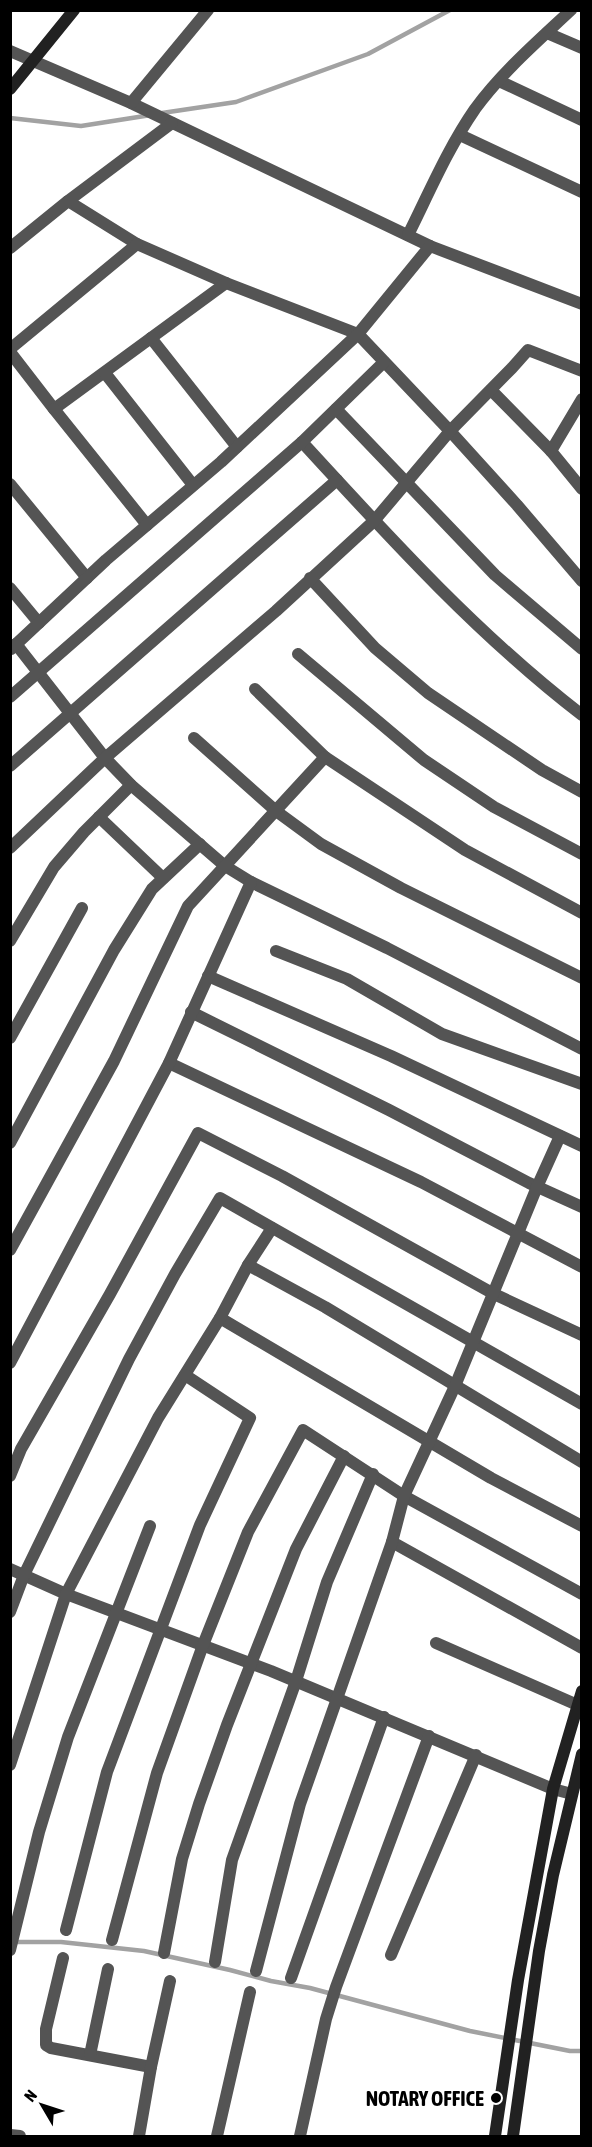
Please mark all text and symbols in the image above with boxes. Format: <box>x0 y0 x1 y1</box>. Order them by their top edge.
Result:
north arrow <box>12 2075 72 2135</box>
text: N <box>20 2086 40 2105</box>
place label: NOTARY OFFICE <box>366 2086 484 2110</box>
marker: NOTARY OFFICE <box>489 2091 503 2105</box>

